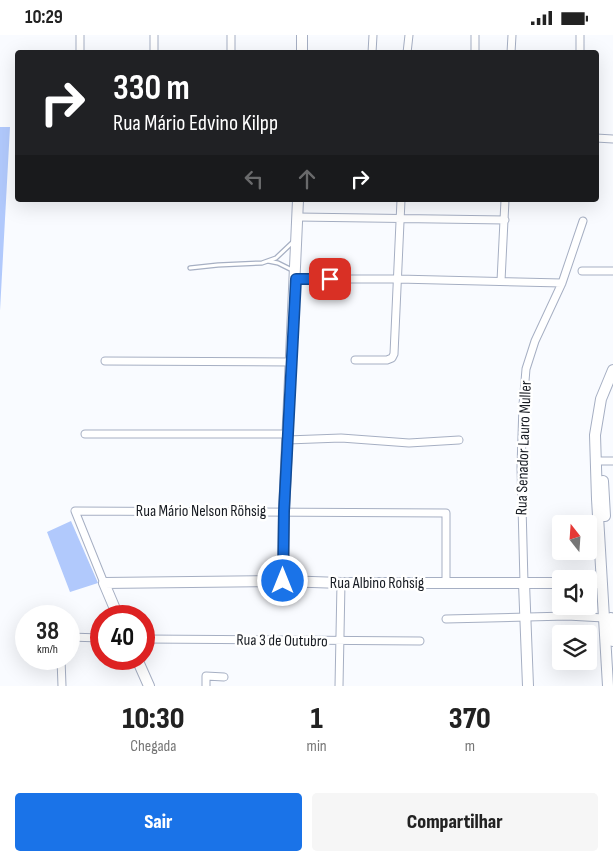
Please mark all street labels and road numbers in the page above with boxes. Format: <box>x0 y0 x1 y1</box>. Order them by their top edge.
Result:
street label: Rua Senador Lauro Muller <box>512 380 536 516</box>
street label: Rua Mário Nelson Röhsig <box>136 502 266 521</box>
street label: Rua Albino Rohsig <box>330 574 424 593</box>
street label: Rua 3 de Outubro <box>236 631 328 651</box>

